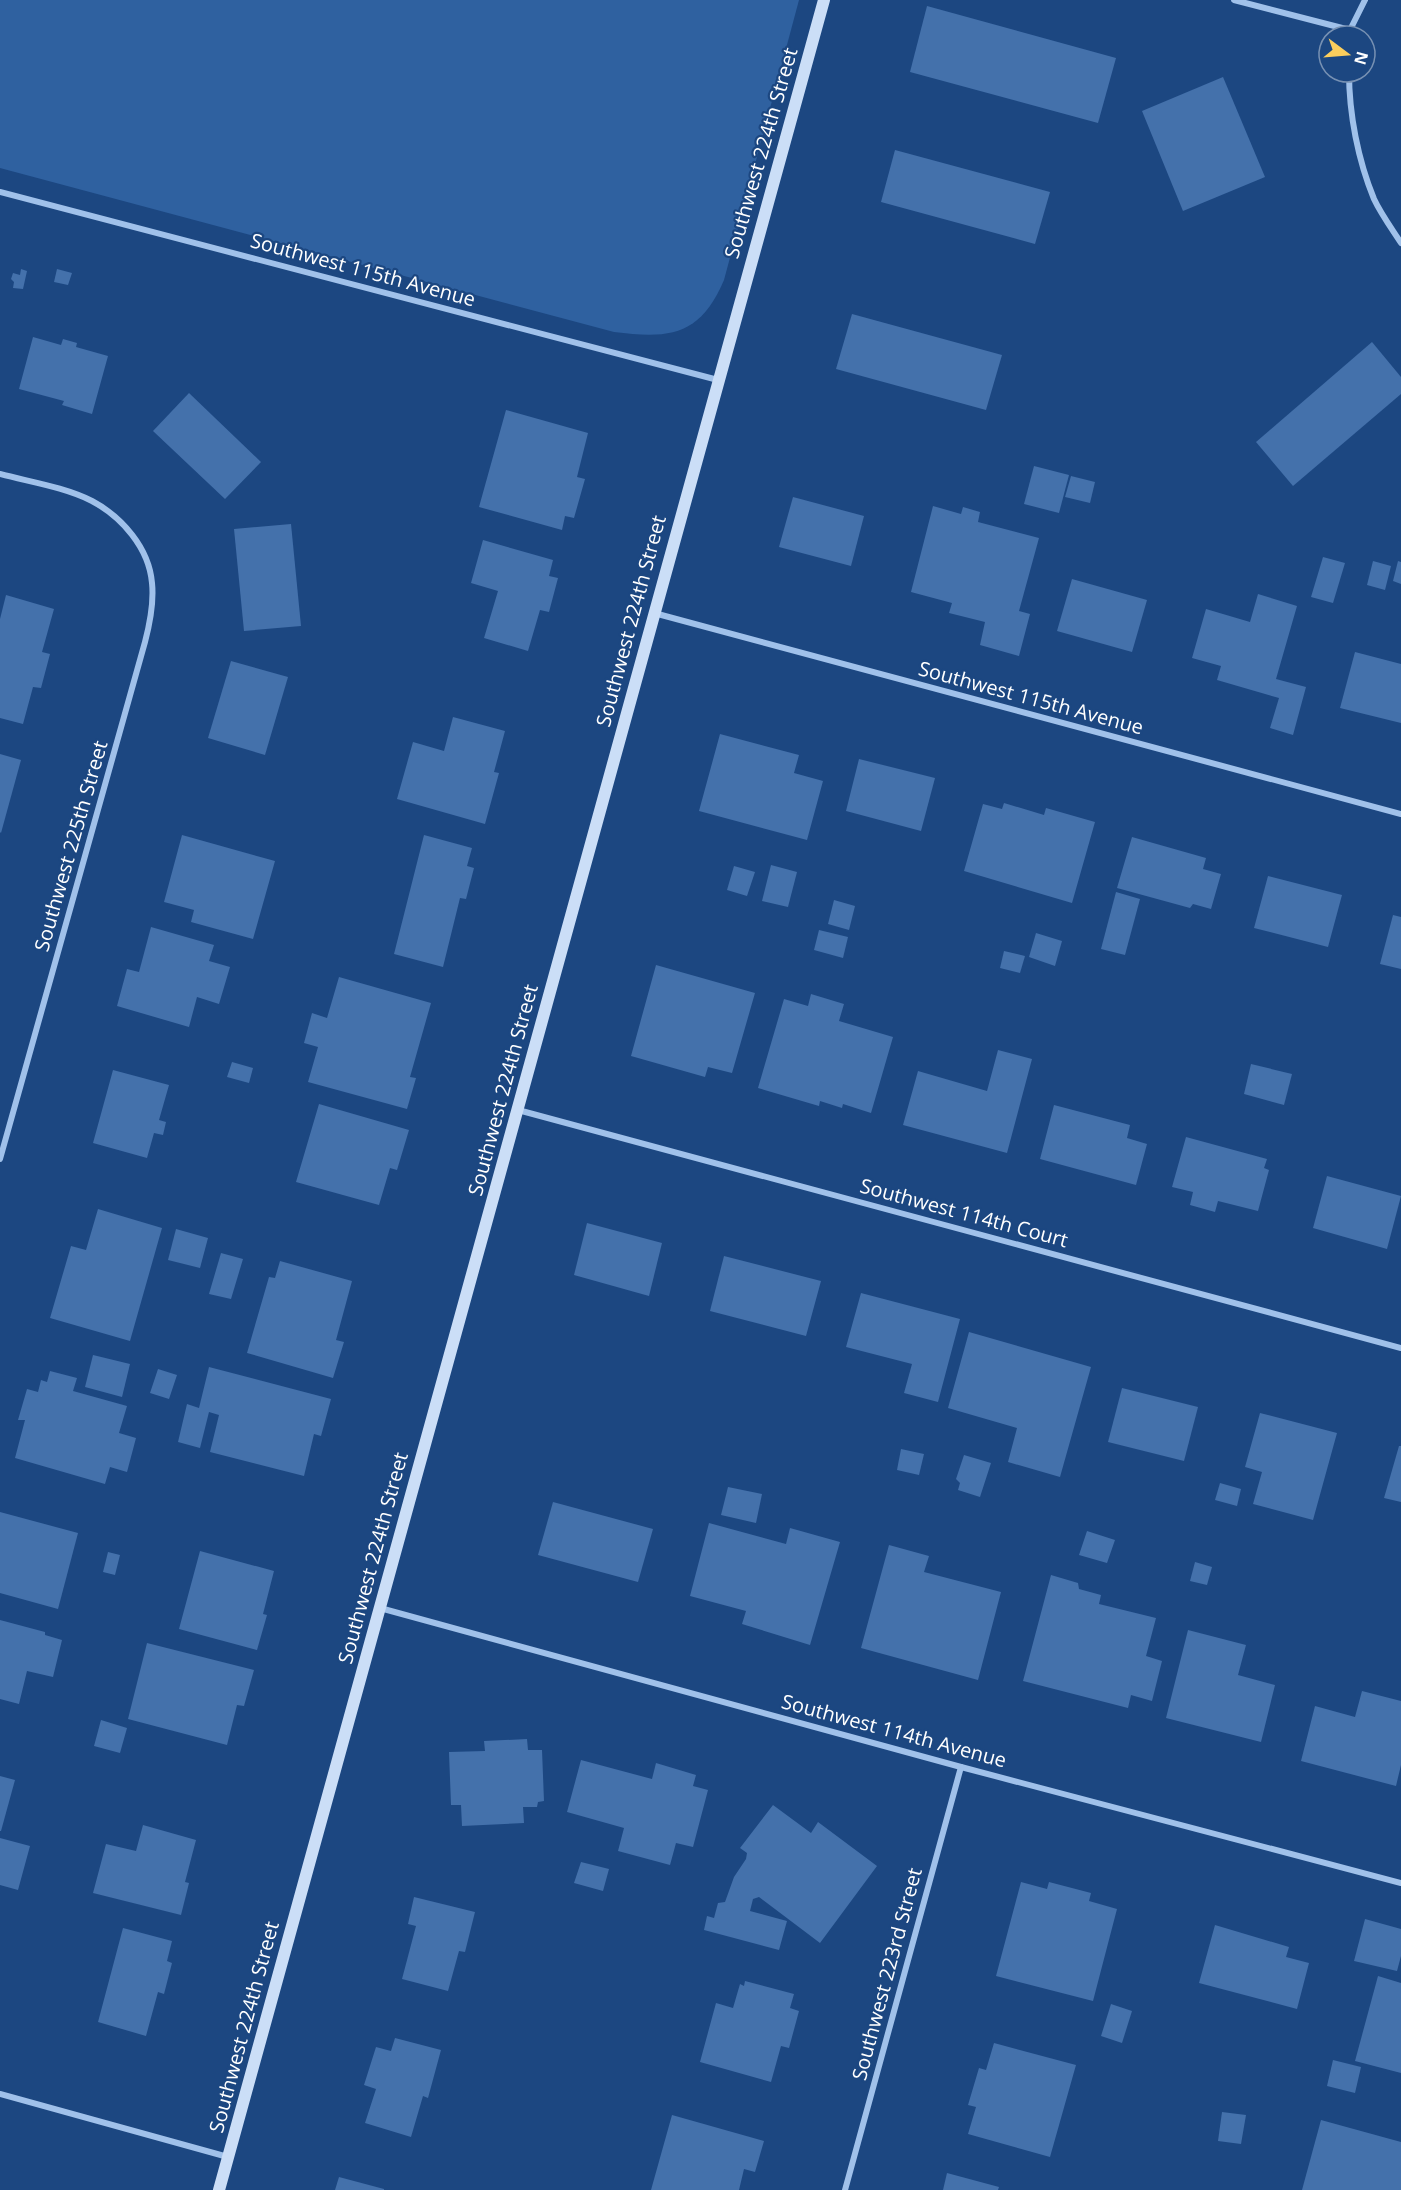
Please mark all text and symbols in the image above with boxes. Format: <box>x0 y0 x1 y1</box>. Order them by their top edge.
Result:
north arrow <box>1317 24 1377 84</box>
street label: Southwest 224th Street <box>717 44 804 261</box>
text: N <box>1349 49 1374 67</box>
street label: Southwest 115th Avenue <box>248 226 479 313</box>
street label: Southwest 224th Street <box>589 512 672 730</box>
street label: Southwest 115th Avenue <box>916 654 1147 741</box>
street label: Southwest 225th Street <box>27 737 114 954</box>
street label: Southwest 224th Street <box>461 981 544 1199</box>
street label: Southwest 114th Court <box>857 1172 1071 1253</box>
street label: Southwest 224th Street <box>331 1449 414 1667</box>
street label: Southwest 114th Avenue <box>779 1687 1010 1774</box>
street label: Southwest 223rd Street <box>845 1865 928 2083</box>
street label: Southwest 224th Street <box>202 1918 285 2136</box>

